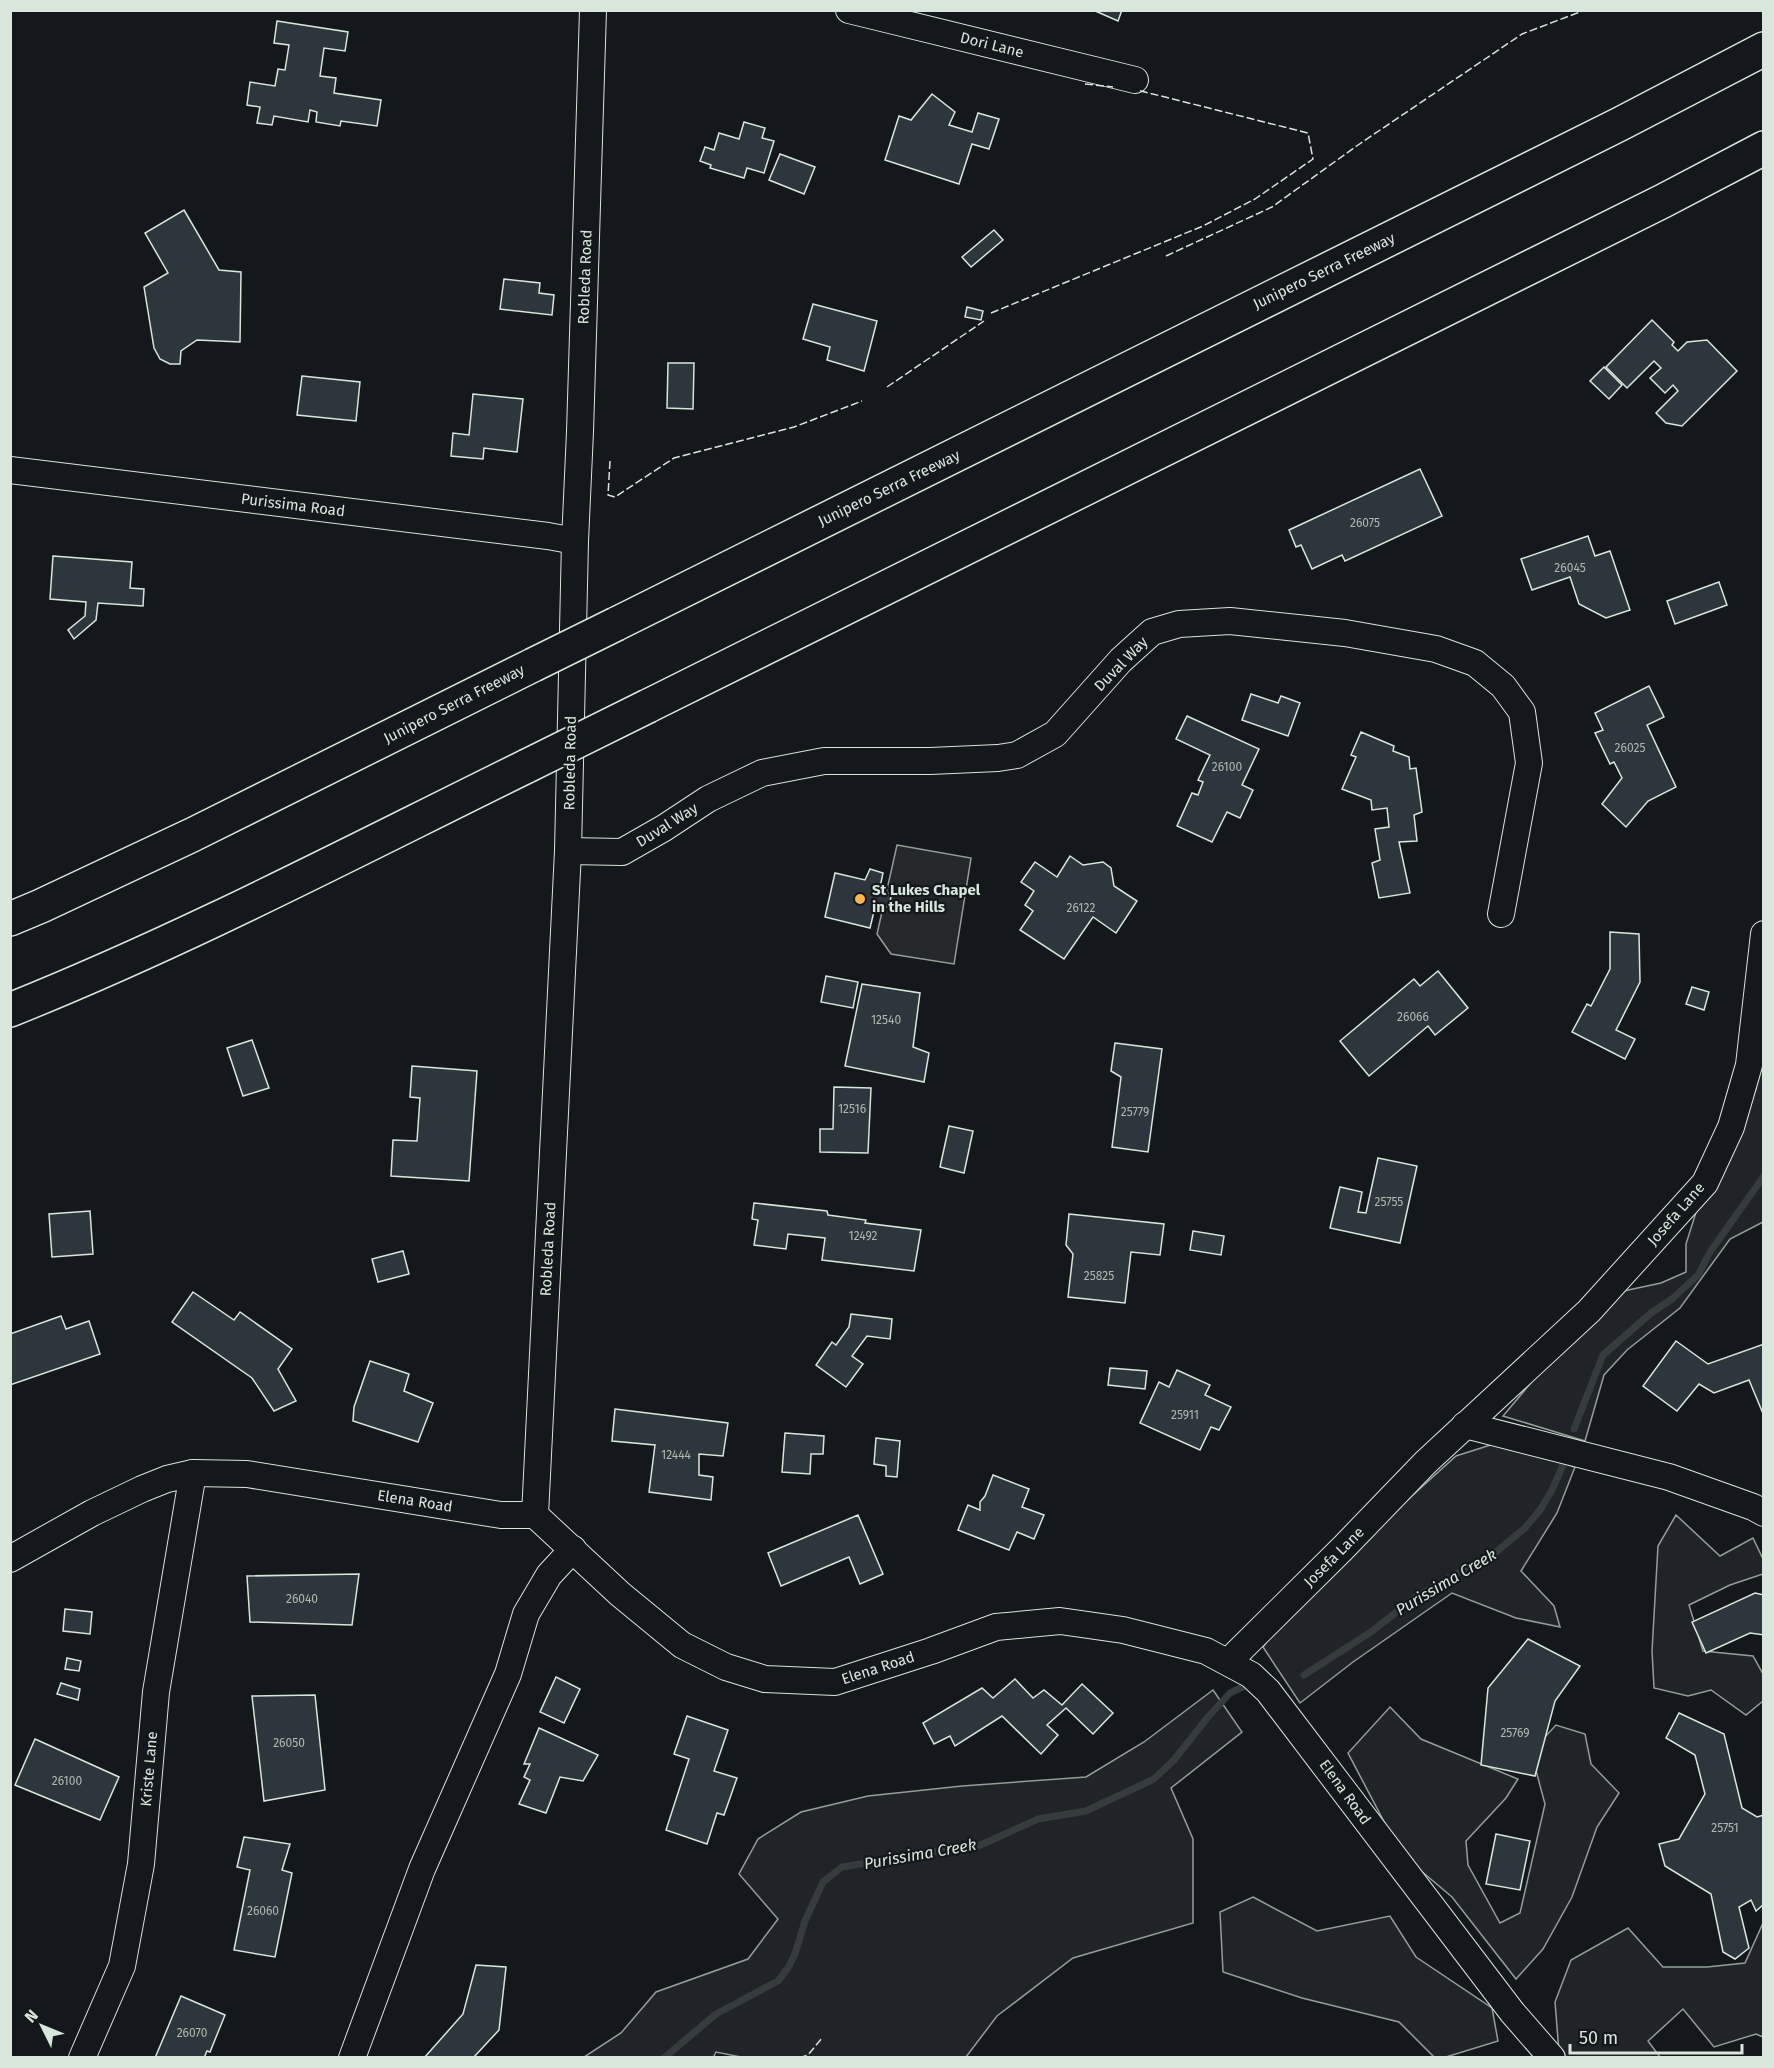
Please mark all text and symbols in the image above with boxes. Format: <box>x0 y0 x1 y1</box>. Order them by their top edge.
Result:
street label: Dori Lane <box>958 28 1026 62</box>
street label: Robleda Road <box>574 229 596 325</box>
street label: Junipero Serra Freeway <box>1250 229 1398 313</box>
street label: Junipero Serra Freeway <box>815 446 963 530</box>
street label: Purissima Road <box>240 490 346 520</box>
house number: 26075 <box>1350 516 1380 530</box>
house number: 26045 <box>1554 561 1586 575</box>
street label: Duval Way <box>1091 632 1152 695</box>
street label: Junipero Serra Freeway <box>381 660 528 747</box>
street label: Robleda Road <box>560 715 580 811</box>
house number: 26025 <box>1615 741 1645 755</box>
house number: 26100 <box>1212 760 1242 774</box>
street label: Duval Way <box>633 799 702 851</box>
place label: St Lukes Chapel in the Hills <box>872 881 981 916</box>
marker: St Lukes Chapel in the Hills <box>853 892 867 906</box>
house number: 26122 <box>1067 901 1095 915</box>
house number: 26066 <box>1397 1010 1429 1024</box>
house number: 12540 <box>871 1013 901 1027</box>
house number: 12516 <box>838 1102 866 1116</box>
house number: 25779 <box>1121 1105 1149 1119</box>
street label: Josefa Lane <box>1644 1179 1708 1249</box>
house number: 25755 <box>1375 1195 1403 1209</box>
street label: Robleda Road <box>537 1201 559 1297</box>
house number: 12492 <box>849 1229 878 1243</box>
house number: 25825 <box>1084 1269 1114 1283</box>
house number: 25911 <box>1171 1408 1199 1422</box>
house number: 12444 <box>661 1448 692 1462</box>
street label: Elena Road <box>376 1486 454 1516</box>
street label: Josefa Lane <box>1300 1523 1368 1591</box>
water label: Purissima Creek <box>1392 1544 1500 1619</box>
house number: 26040 <box>286 1592 318 1606</box>
street label: Elena Road <box>839 1648 917 1688</box>
house number: 25769 <box>1500 1726 1530 1740</box>
street label: Kriste Lane <box>137 1731 161 1807</box>
house number: 26050 <box>273 1736 305 1750</box>
street label: Elena Road <box>1315 1756 1375 1828</box>
house number: 26100 <box>52 1774 82 1788</box>
house number: 25751 <box>1711 1821 1739 1835</box>
water label: Purissima Creek <box>862 1835 978 1873</box>
house number: 26060 <box>247 1904 279 1918</box>
north arrow <box>12 1996 72 2056</box>
text: N <box>21 2006 42 2026</box>
scale bar <box>1570 2017 1742 2055</box>
house number: 26070 <box>177 2026 208 2040</box>
text: 50 m <box>1579 2027 1618 2049</box>

